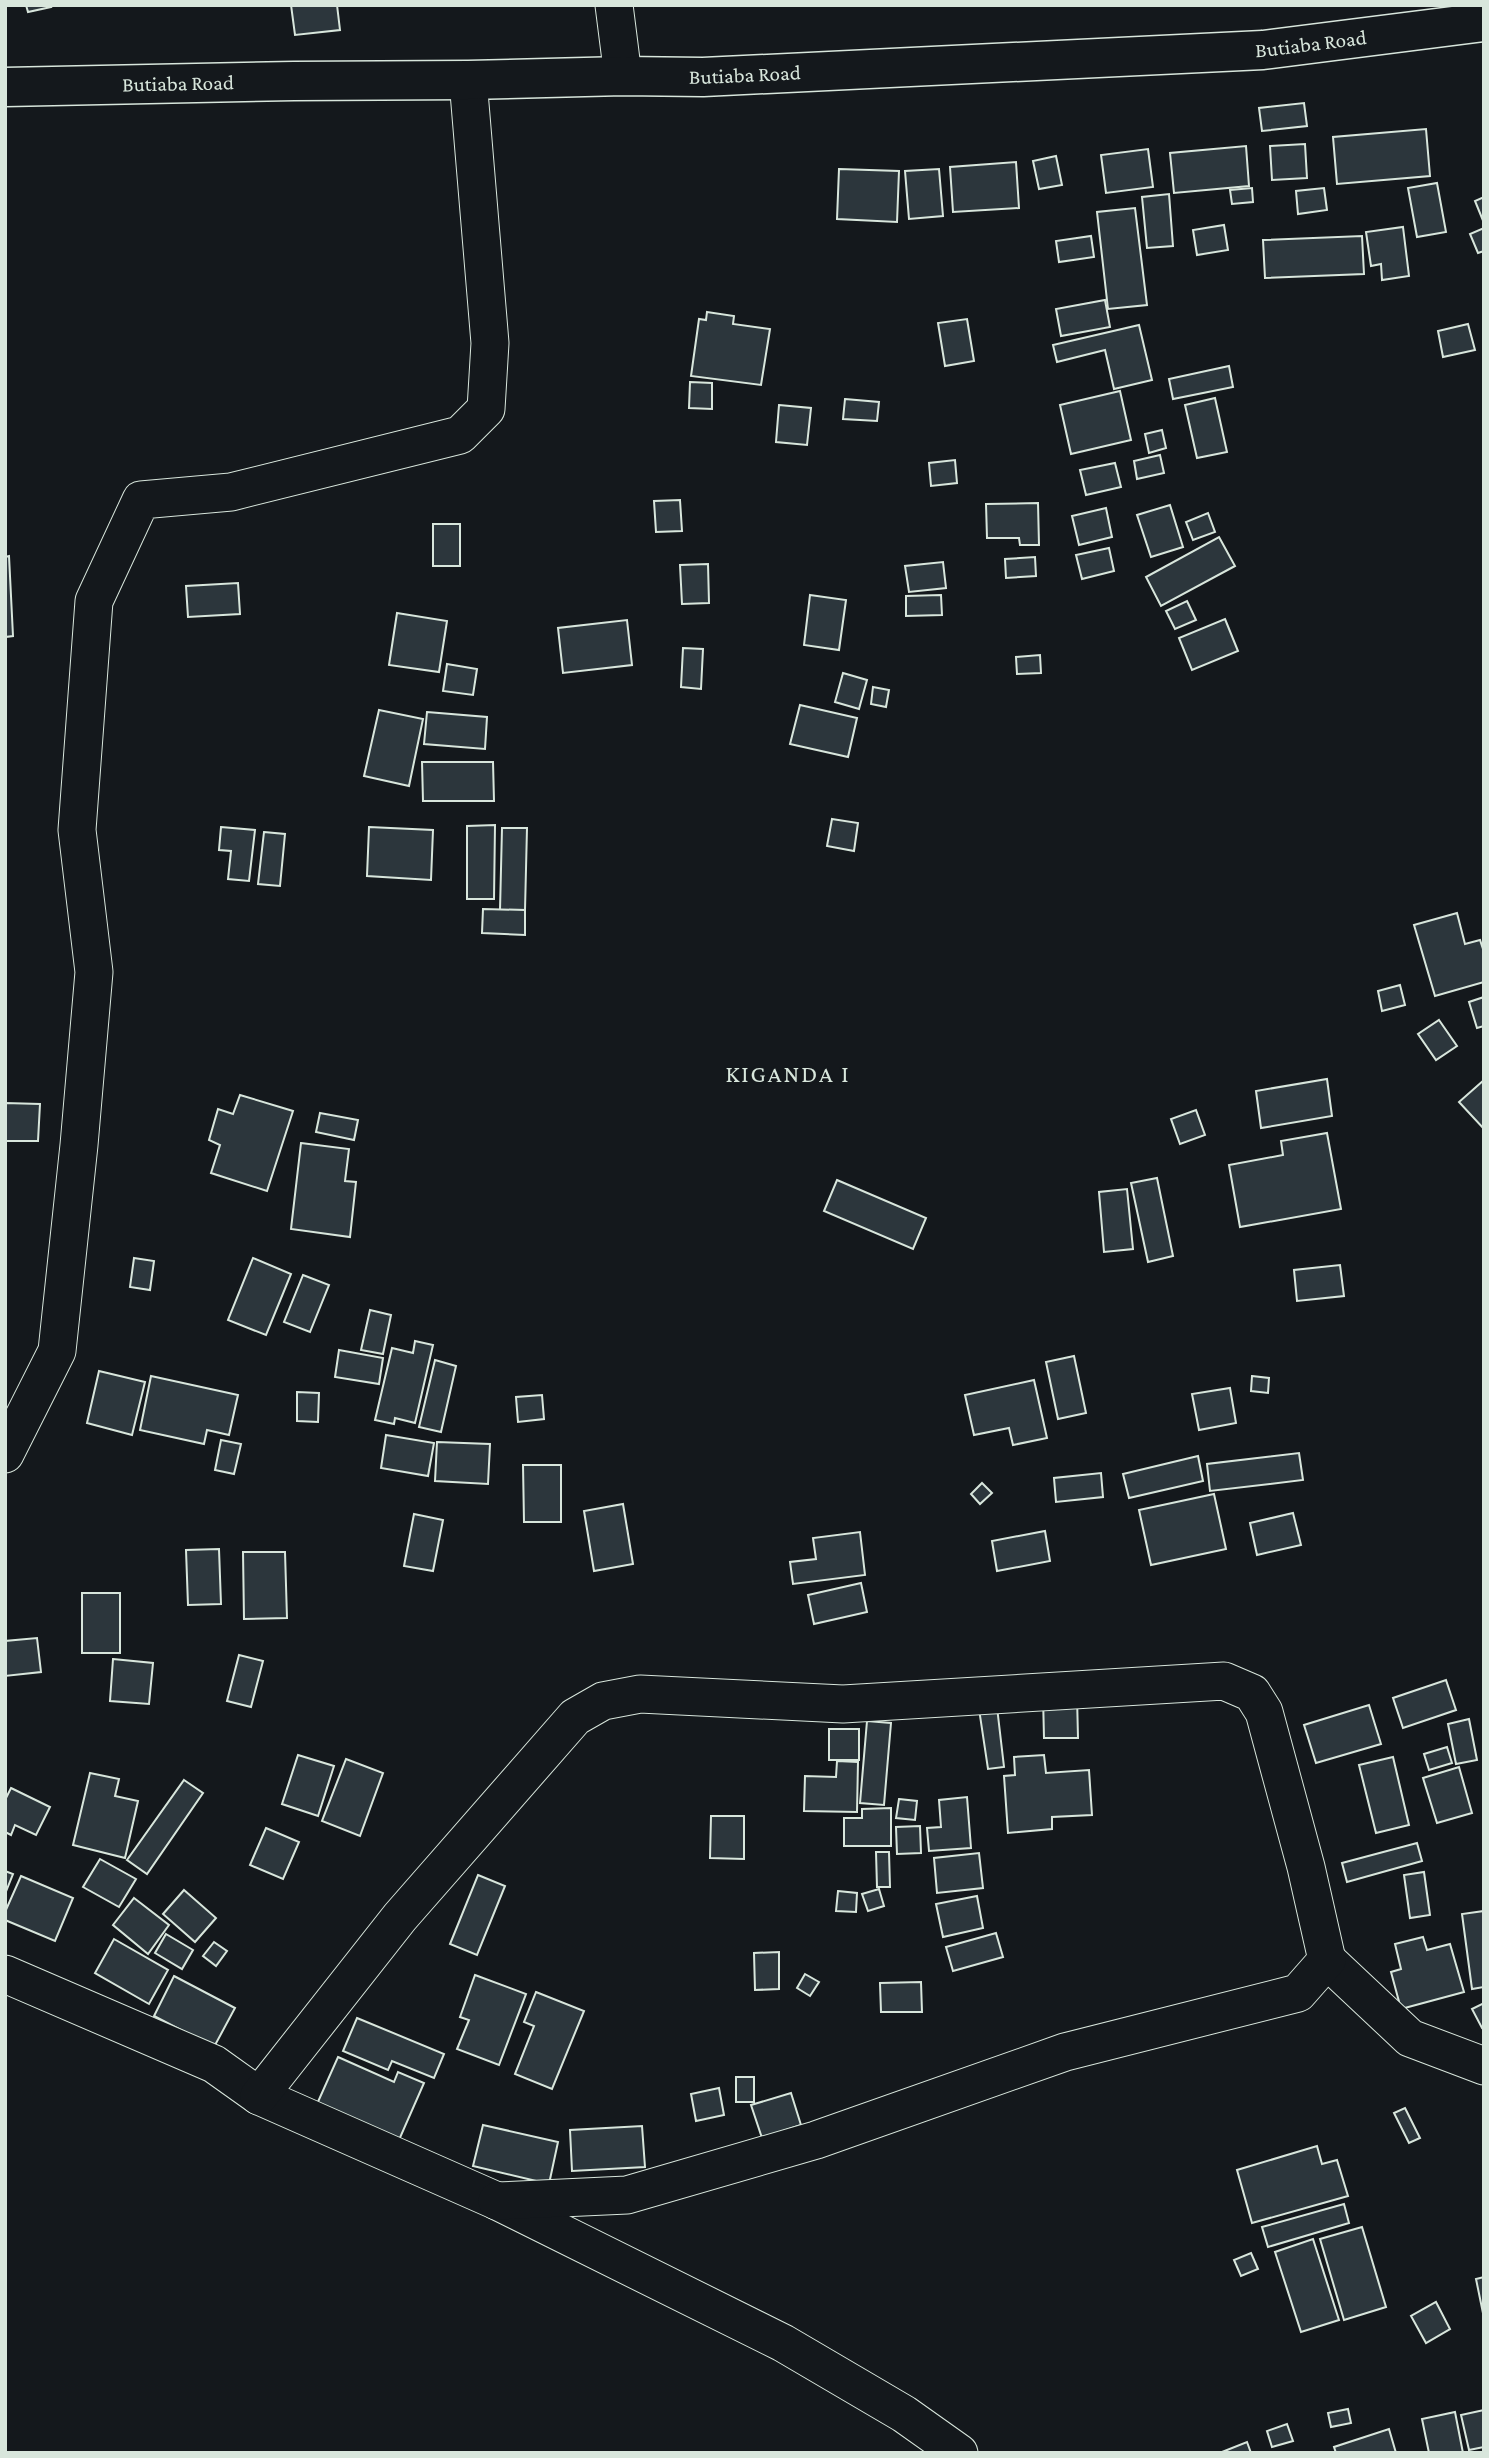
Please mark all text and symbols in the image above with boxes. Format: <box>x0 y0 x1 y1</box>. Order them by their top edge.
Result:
street label: Butiaba Road <box>1255 25 1368 62</box>
street label: Butiaba Road <box>689 60 801 89</box>
street label: Butiaba Road <box>122 70 234 97</box>
district label: KIGANDA I <box>726 1060 850 1087</box>

